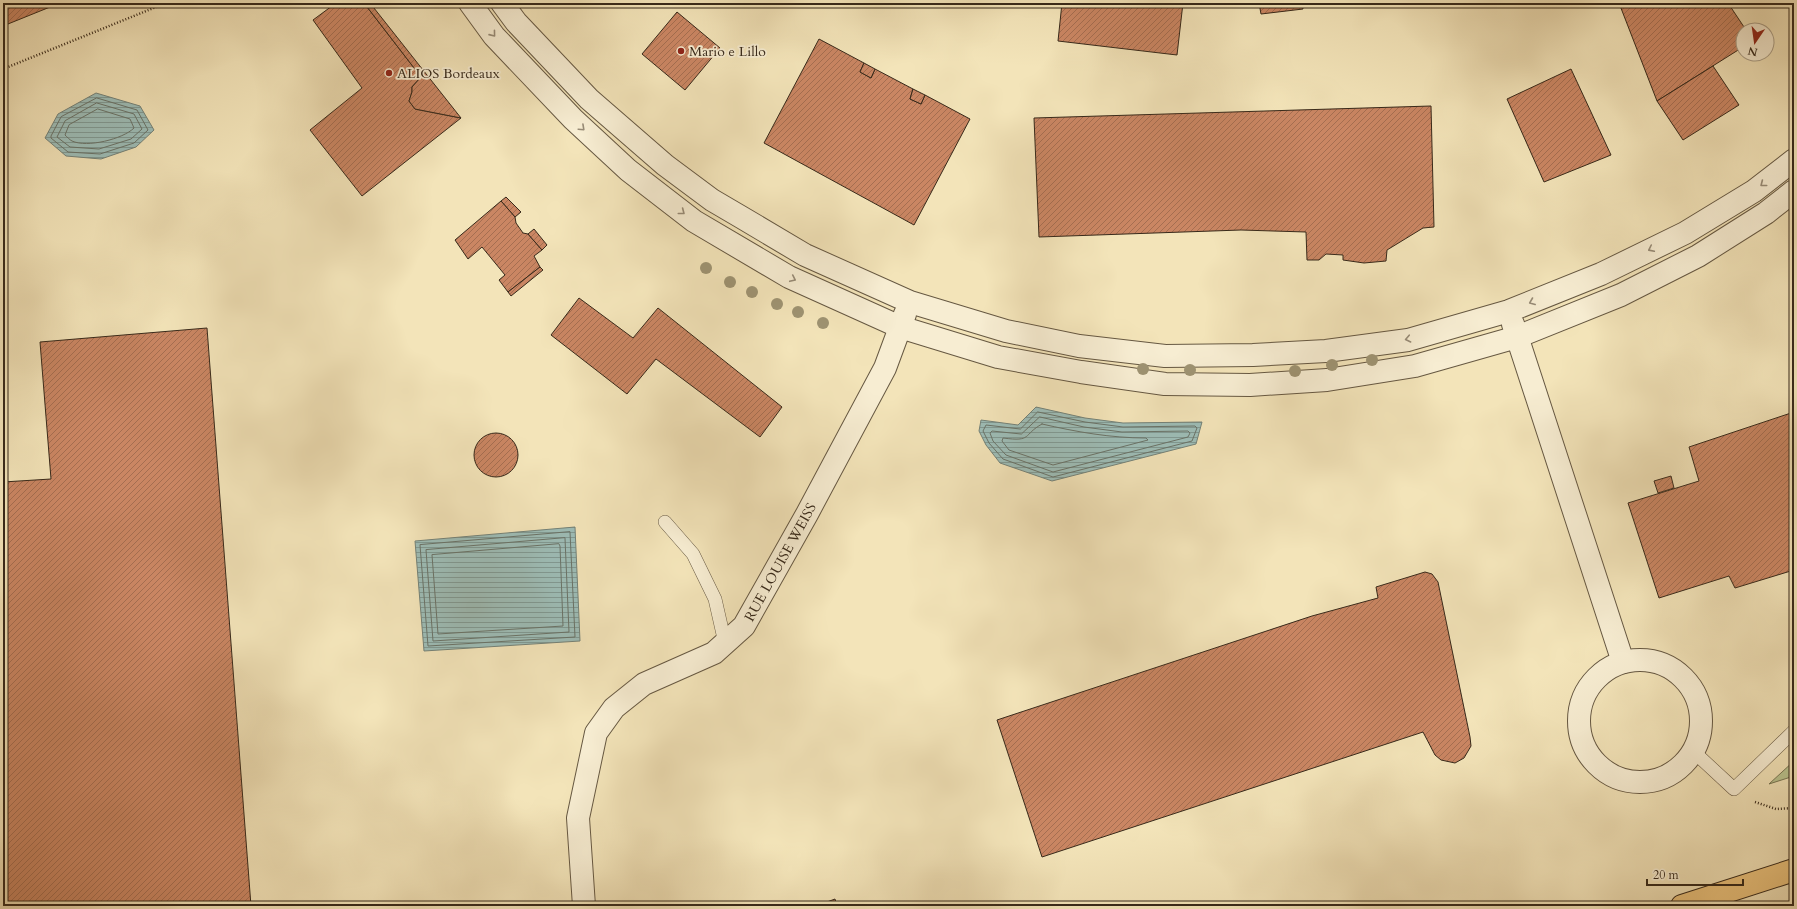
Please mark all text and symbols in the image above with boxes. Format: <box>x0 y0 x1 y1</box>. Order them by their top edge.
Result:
north arrow <box>1735 22 1775 62</box>
one-way arrow <box>489 29 496 36</box>
place label: Mario e Lillo <box>689 42 766 61</box>
text: N <box>1746 43 1759 60</box>
marker: Mario e Lillo <box>676 46 686 56</box>
place label: ALIOS Bordeaux <box>397 64 500 83</box>
marker: ALIOS Bordeaux <box>384 68 394 78</box>
one-way arrow <box>578 124 585 131</box>
one-way arrow <box>1761 179 1768 186</box>
one-way arrow <box>677 207 684 214</box>
one-way arrow <box>1648 245 1656 252</box>
one-way arrow <box>789 274 797 282</box>
one-way arrow <box>1529 297 1536 305</box>
one-way arrow <box>1405 335 1411 343</box>
street label: RUE LOUISE WEISS <box>740 500 821 625</box>
scale bar <box>1647 861 1743 887</box>
text: 20 m <box>1653 867 1680 883</box>

